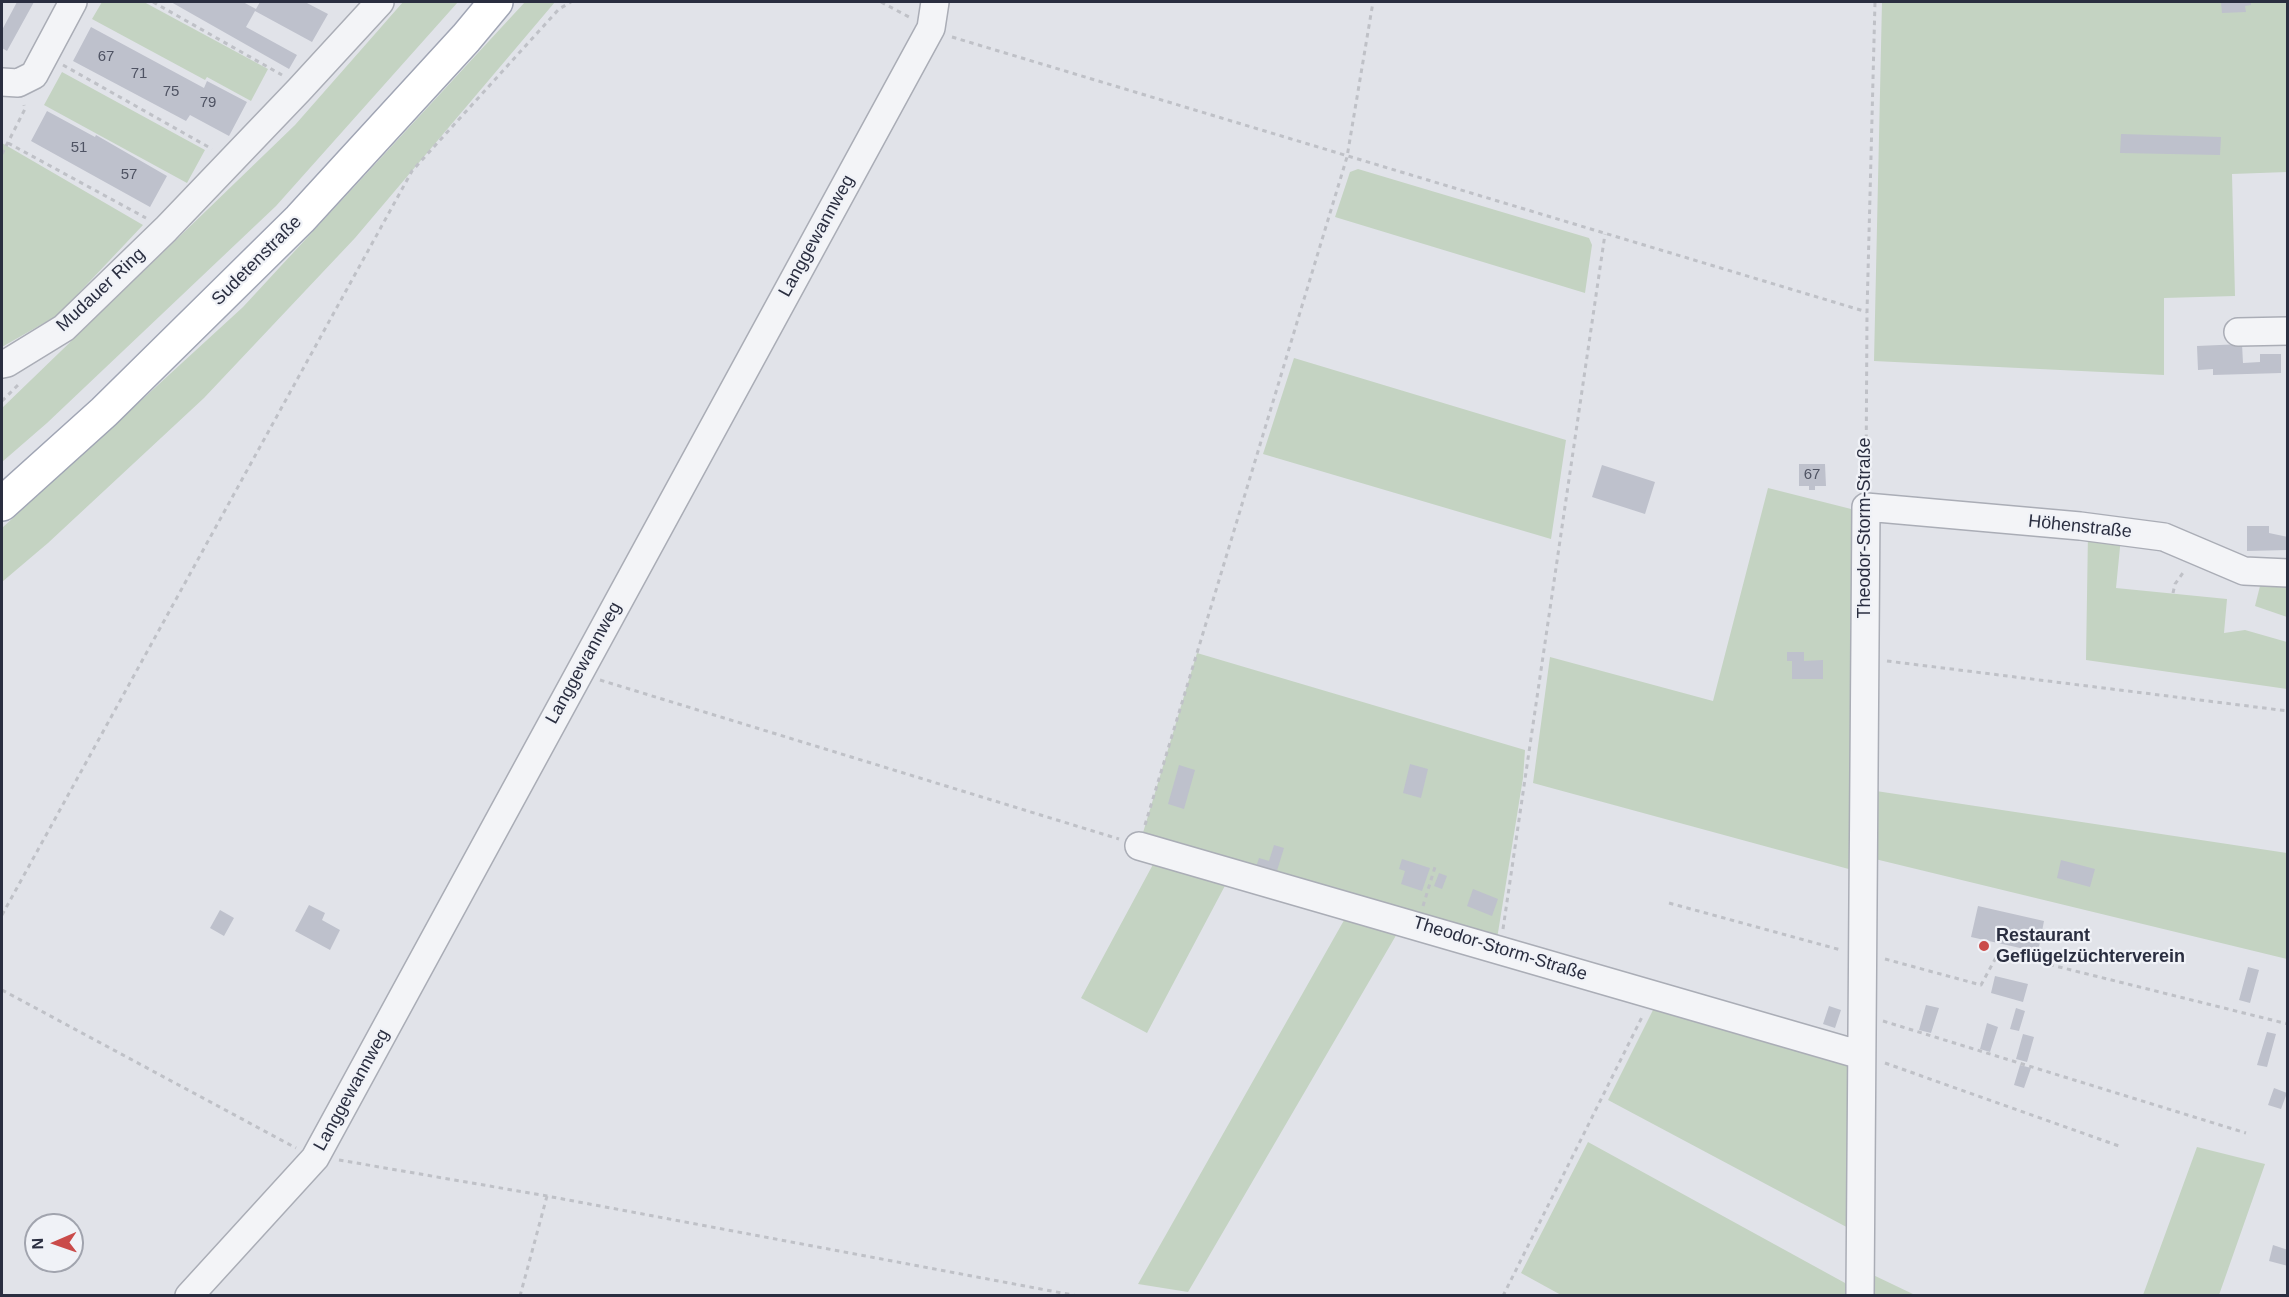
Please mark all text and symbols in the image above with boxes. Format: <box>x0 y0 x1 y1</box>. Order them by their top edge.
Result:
house number: 67 <box>98 48 114 66</box>
house number: 71 <box>131 65 147 83</box>
house number: 75 <box>163 83 179 101</box>
house number: 79 <box>200 94 216 112</box>
house number: 51 <box>71 139 87 157</box>
house number: 57 <box>121 166 137 184</box>
street label: Langgewannweg <box>775 171 859 301</box>
street label: Sudetenstraße <box>208 212 306 310</box>
street label: Mudauer Ring <box>52 244 150 336</box>
street label: Theodor-Storm-Straße <box>1854 437 1876 619</box>
house number: 67 <box>1804 466 1820 484</box>
street label: Höhenstraße <box>2027 511 2133 543</box>
street label: Langgewannweg <box>542 598 626 728</box>
street label: Theodor-Storm-Straße <box>1410 912 1590 986</box>
place label: Restaurant Geflügelzüchterverein <box>1996 925 2185 968</box>
marker: Restaurant Geflügelzüchterverein <box>1977 939 1991 953</box>
street label: Langgewannweg <box>310 1025 394 1155</box>
north arrow <box>24 1213 84 1273</box>
text: N <box>29 1238 46 1250</box>

